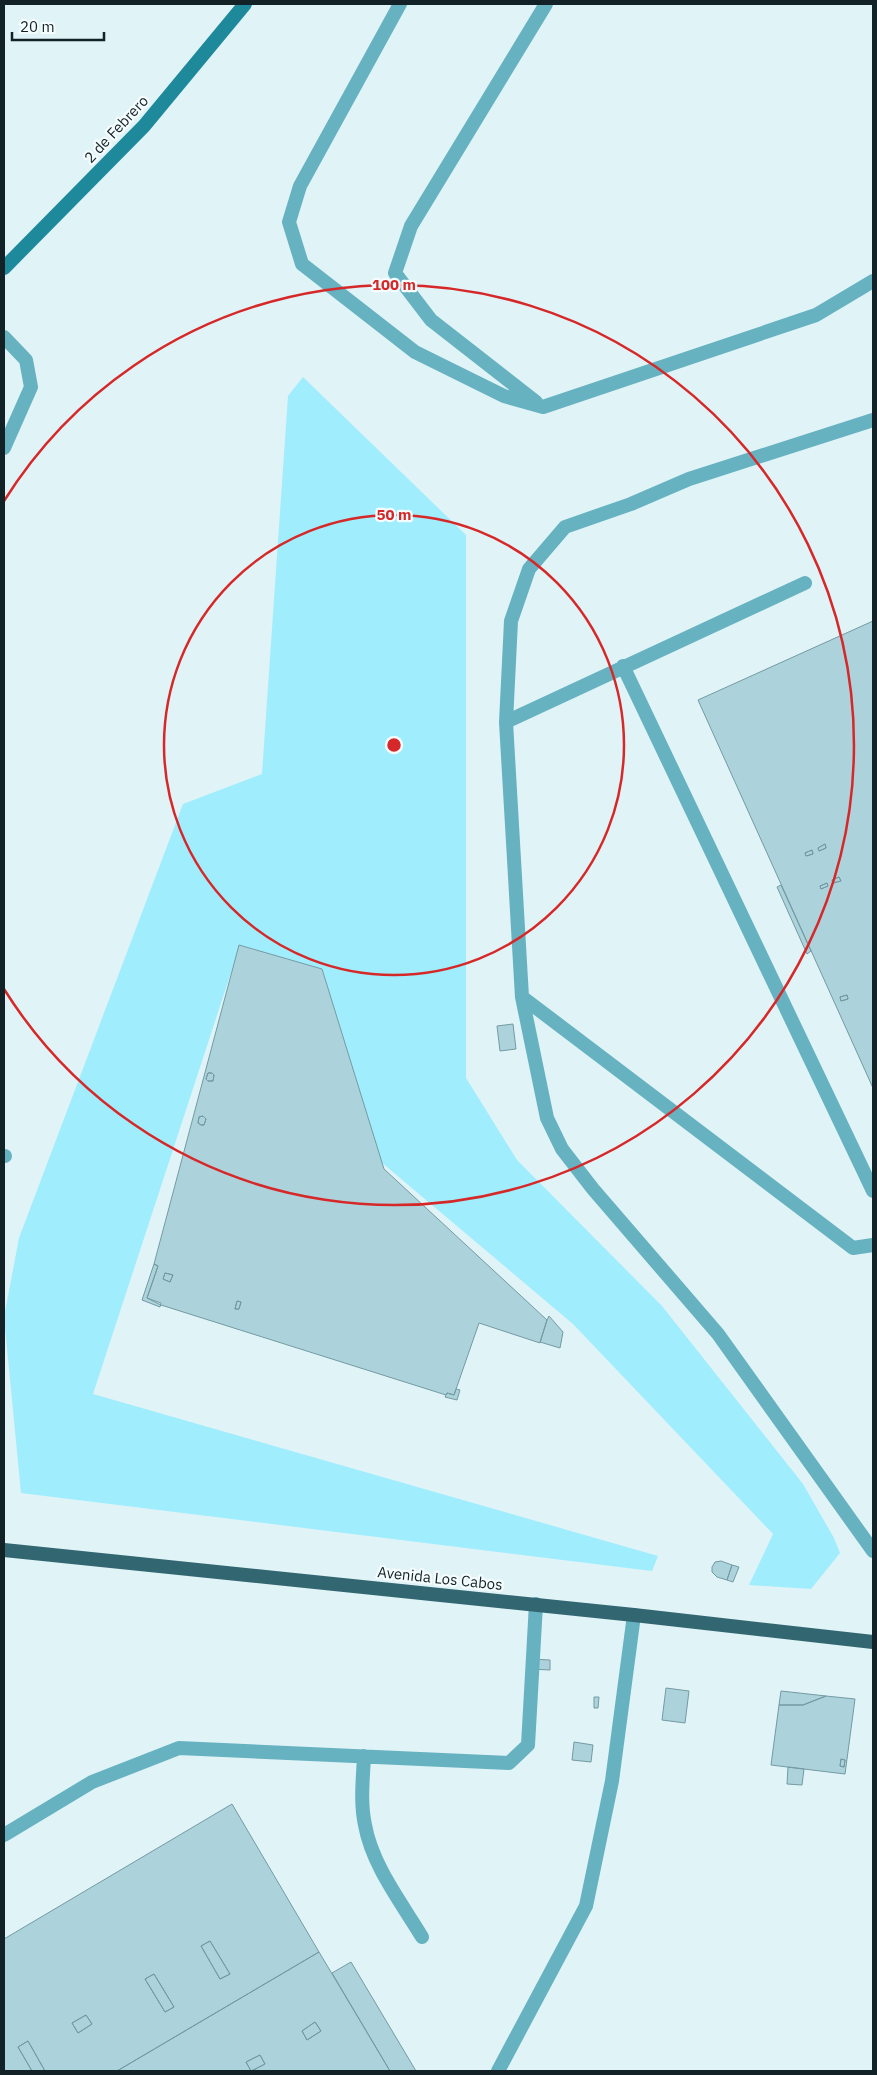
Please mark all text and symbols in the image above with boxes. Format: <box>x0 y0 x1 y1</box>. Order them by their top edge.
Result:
scale bar <box>12 10 105 42</box>
text: 20 m <box>20 17 55 36</box>
street label: 2 de Febrero <box>80 91 152 167</box>
text: 100 m <box>372 275 416 294</box>
text: 50 m <box>377 505 411 524</box>
centre of rings <box>385 736 403 754</box>
street label: Avenida Los Cabos <box>377 1562 503 1594</box>

